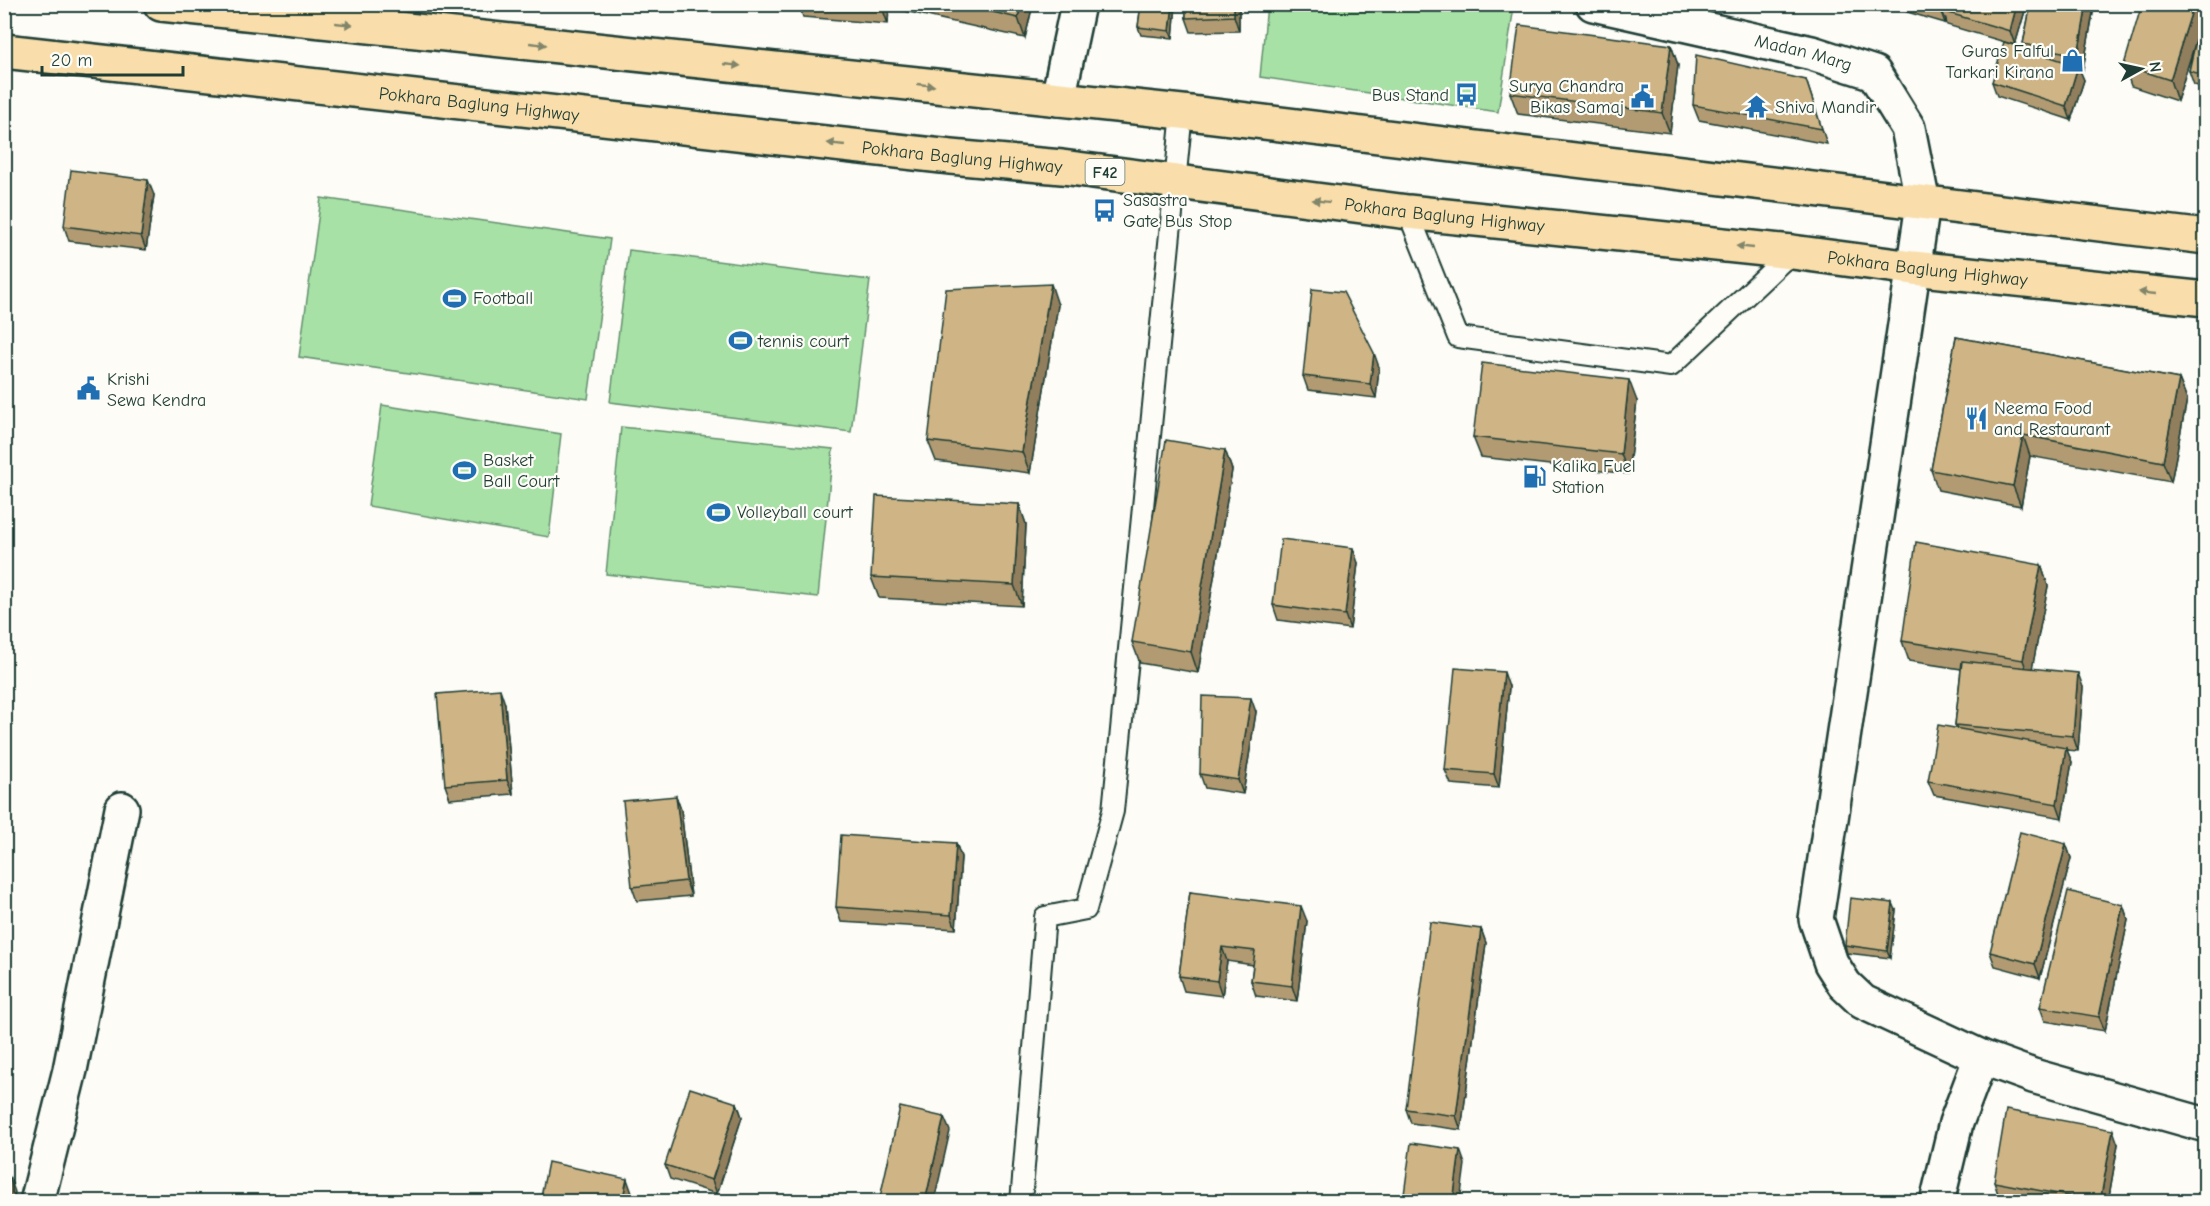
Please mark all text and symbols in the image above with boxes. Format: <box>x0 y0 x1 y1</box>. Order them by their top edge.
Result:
one-way arrow <box>335 19 354 29</box>
street label: Madan Marg <box>1753 31 1855 76</box>
scale bar <box>42 39 183 77</box>
one-way arrow <box>529 39 548 49</box>
north arrow <box>2111 39 2171 99</box>
place label: Guras Falful Tarkari Kirana <box>1945 41 2054 83</box>
shop icon: Guras Falful Tarkari Kirana <box>2059 48 2085 74</box>
text: 20 m <box>51 50 92 71</box>
one-way arrow <box>723 60 742 70</box>
text: N <box>2145 61 2165 73</box>
place label: Surya Chandra Bikas Samaj <box>1509 76 1624 118</box>
one-way arrow <box>917 80 936 90</box>
bus stop icon: Bus Stand <box>1454 82 1480 108</box>
street label: Pokhara Baglung Highway <box>378 83 581 126</box>
public building icon: Surya Chandra Bikas Samaj <box>1629 83 1655 109</box>
place label: Bus Stand <box>1372 85 1449 106</box>
temple icon: Shiva Mandir <box>1744 94 1770 120</box>
place label: Shiva Mandir <box>1775 97 1877 118</box>
street label: Pokhara Baglung Highway <box>861 137 1064 178</box>
one-way arrow <box>826 139 845 149</box>
road number: F42 <box>1086 159 1124 185</box>
place label: Sasastra Gate Bus Stop <box>1123 190 1232 232</box>
street label: Pokhara Baglung Highway <box>1343 194 1547 237</box>
one-way arrow <box>1312 196 1331 205</box>
bus stop icon: Sasastra Gate Bus Stop <box>1092 197 1118 223</box>
one-way arrow <box>1735 242 1754 252</box>
street label: Pokhara Baglung Highway <box>1826 247 2030 291</box>
sports icon: Football <box>442 285 468 311</box>
place label: Football <box>473 288 533 309</box>
one-way arrow <box>2138 288 2157 298</box>
sports icon: tennis court <box>727 328 753 354</box>
place label: tennis court <box>757 331 850 352</box>
place label: Krishi Sewa Kendra <box>107 369 206 411</box>
public building icon: Krishi Sewa Kendra <box>76 376 102 402</box>
place label: Neema Food and Restaurant <box>1994 398 2111 440</box>
restaurant icon: Neema Food and Restaurant <box>1963 405 1989 431</box>
place label: Basket Ball Court <box>483 450 560 492</box>
place label: Kalika Fuel Station <box>1552 456 1636 498</box>
sports icon: Basket Ball Court <box>452 457 478 483</box>
fuel station icon: Kalika Fuel Station <box>1521 463 1547 489</box>
sports icon: Volleyball court <box>706 499 732 525</box>
place label: Volleyball court <box>737 502 853 523</box>

